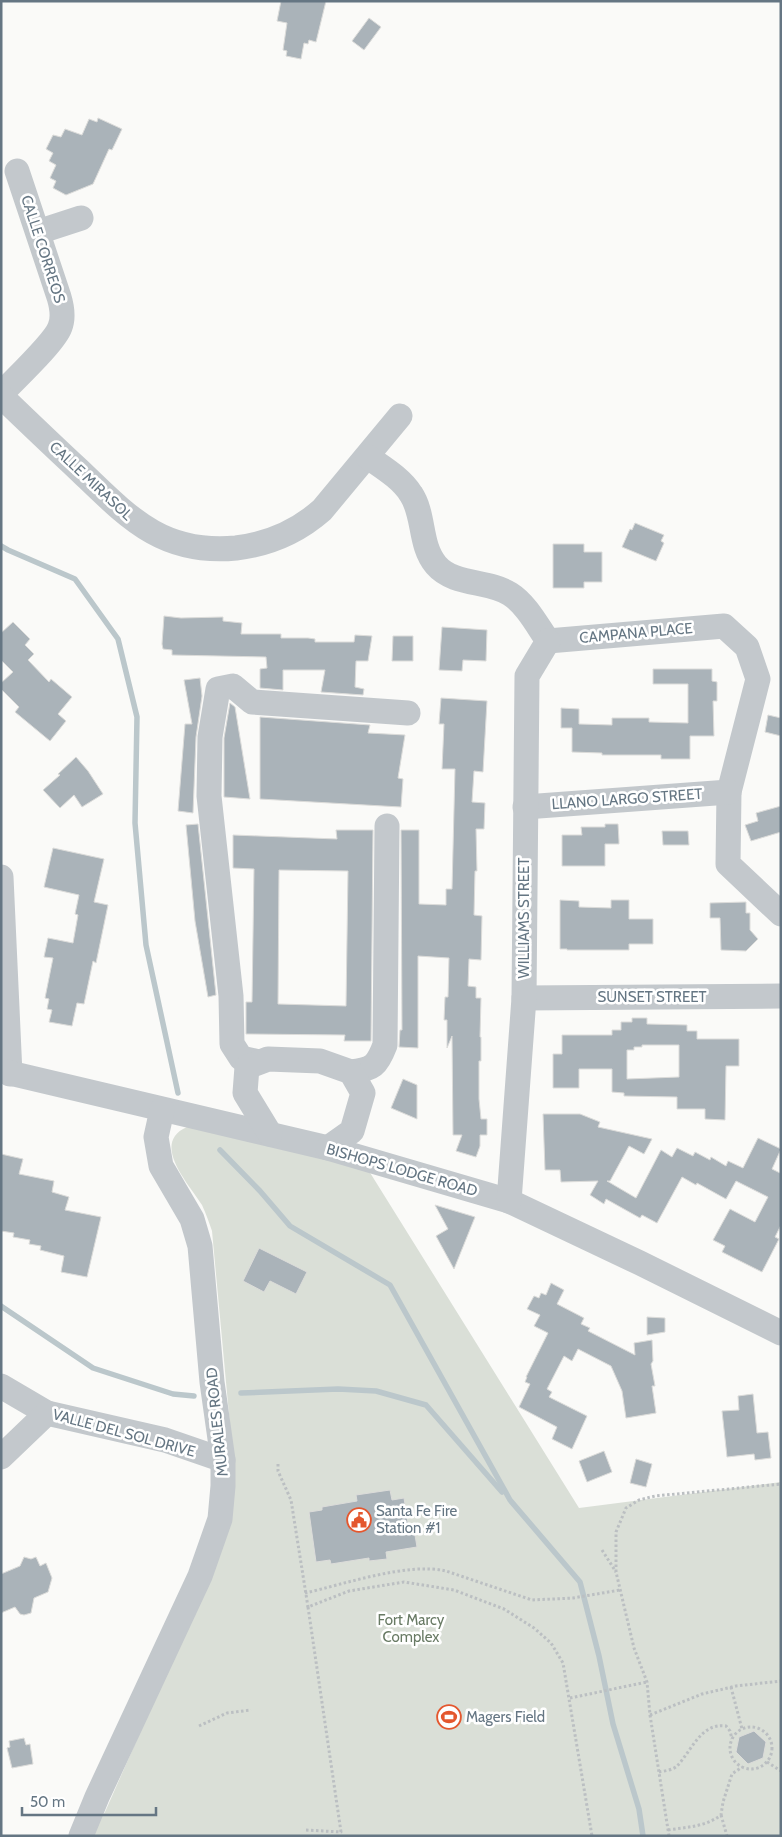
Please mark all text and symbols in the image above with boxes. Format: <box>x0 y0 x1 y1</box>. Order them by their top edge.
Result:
street label: CALLE CORREOS <box>17 193 69 305</box>
street label: CALLE MIRASOL <box>46 438 137 524</box>
street label: CAMPANA PLACE <box>579 619 693 647</box>
street label: LLANO LARGO STREET <box>551 785 703 813</box>
street label: WILLIAMS STREET <box>515 858 533 978</box>
street label: SUNSET STREET <box>597 988 707 1006</box>
street label: BISHOPS LODGE ROAD <box>324 1140 480 1200</box>
street label: MURALES ROAD <box>202 1366 232 1478</box>
street label: VALLE DEL SOL DRIVE <box>51 1405 197 1461</box>
place label: Santa Fe Fire Station #1 <box>376 1502 458 1537</box>
public building icon: Santa Fe Fire Station #1 <box>346 1507 372 1533</box>
park label: Fort Marcy Complex <box>378 1611 445 1646</box>
sports icon: Magers Field <box>436 1704 462 1730</box>
place label: Magers Field <box>466 1708 545 1726</box>
scale bar <box>22 1784 156 1816</box>
text: 50 m <box>30 1793 65 1811</box>

